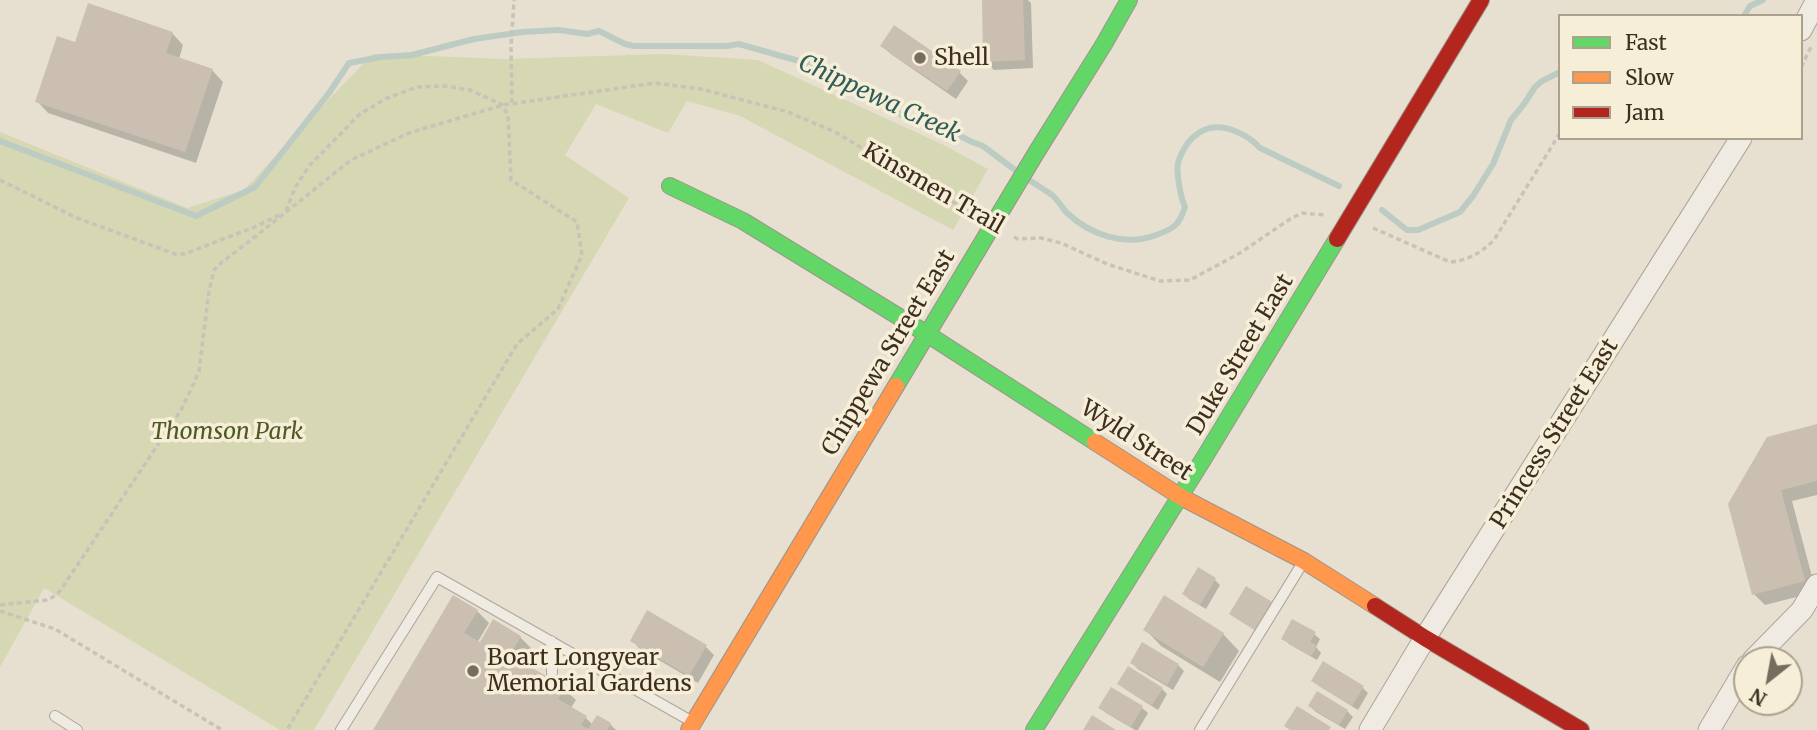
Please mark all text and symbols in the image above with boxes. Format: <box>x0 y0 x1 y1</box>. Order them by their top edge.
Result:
legend <box>1558 14 1803 140</box>
text: Fast <box>1625 29 1667 56</box>
place label: Shell <box>934 44 989 72</box>
water label: Chippewa Creek <box>793 49 965 149</box>
marker: Shell <box>912 50 928 66</box>
text: Slow <box>1625 64 1674 91</box>
text: Jam <box>1625 99 1664 126</box>
street label: Kinsmen Trail <box>857 137 1009 241</box>
street label: Chippewa Street East <box>817 245 961 461</box>
street label: Duke Street East <box>1182 270 1300 440</box>
street label: Princess Street East <box>1485 334 1625 534</box>
street label: Wyld Street <box>1075 395 1197 487</box>
park label: Thomson Park <box>151 418 303 446</box>
place label: Boart Longyear Memorial Gardens <box>487 644 692 698</box>
north arrow <box>1733 646 1803 716</box>
marker: Boart Longyear Memorial Gardens <box>465 663 481 679</box>
text: N <box>1746 683 1771 711</box>

